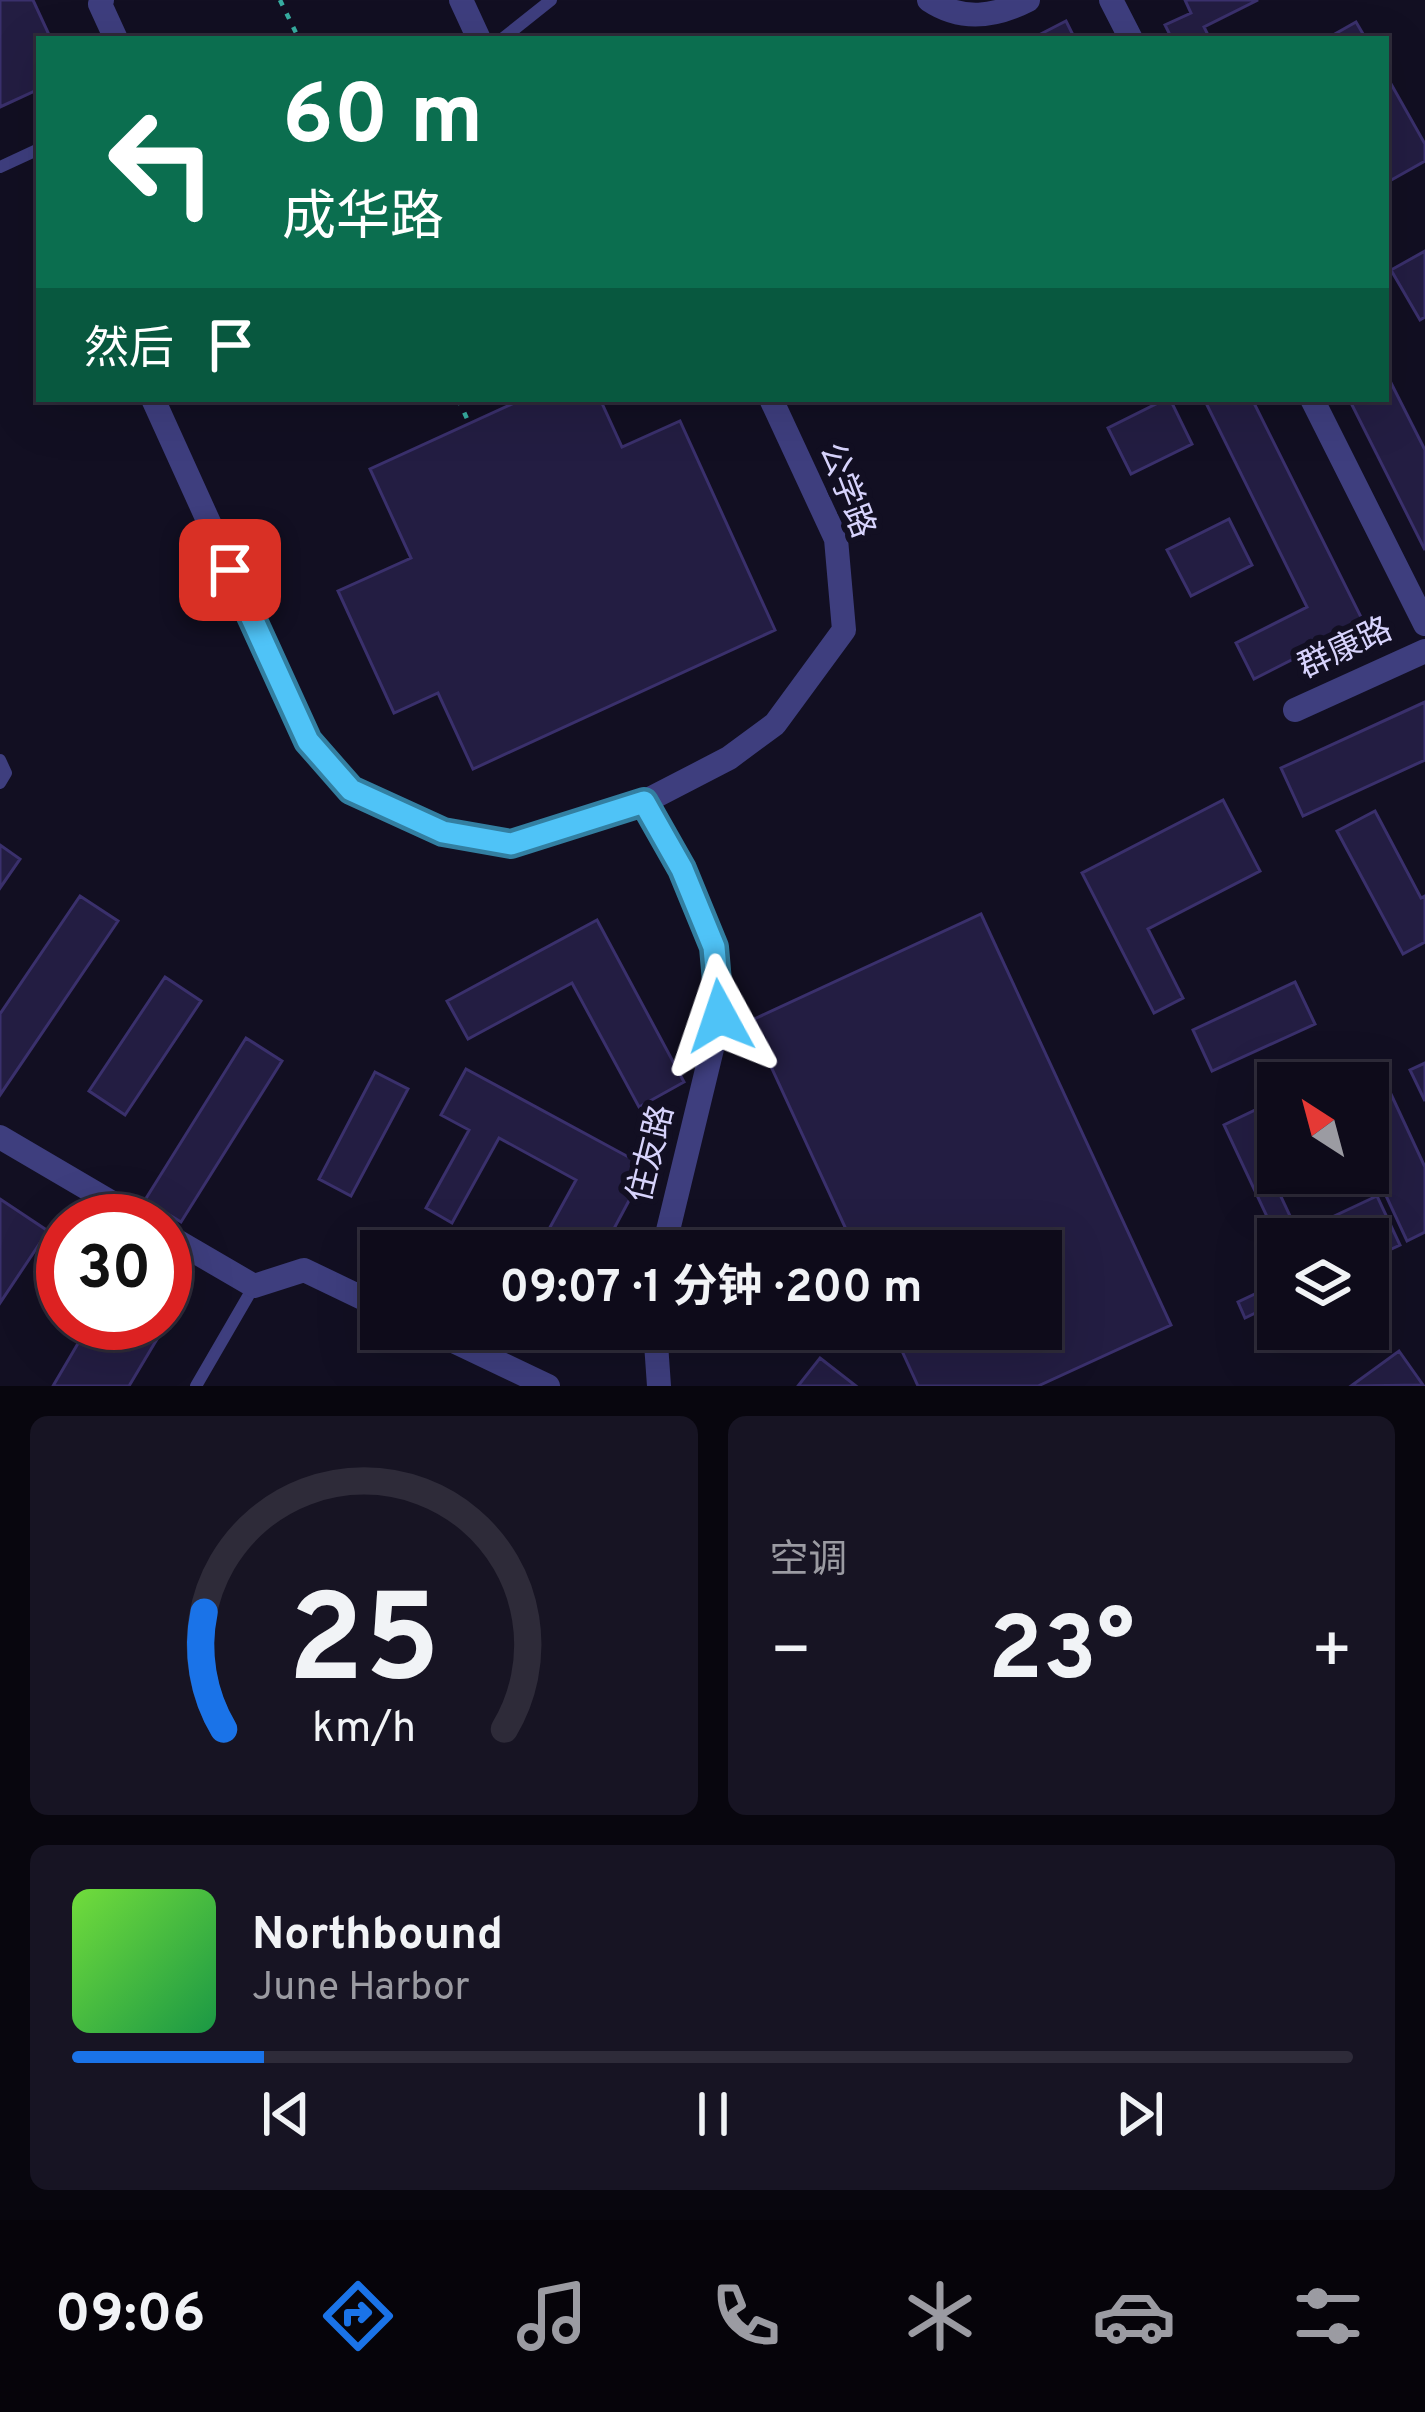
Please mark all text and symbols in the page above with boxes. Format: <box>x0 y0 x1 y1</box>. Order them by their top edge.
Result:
text: 60 m <box>282 67 483 173</box>
icon: left <box>84 84 240 240</box>
text: 成华路 <box>282 186 444 255</box>
icon: arrive <box>198 312 264 378</box>
text: 然后 <box>84 323 174 380</box>
street label: 公学路 <box>808 437 882 545</box>
pin <box>179 519 281 621</box>
icon: arrive <box>197 537 263 603</box>
street label: 群康路 <box>1292 610 1400 690</box>
position arrow <box>657 953 783 1079</box>
north arrow <box>1257 1062 1389 1194</box>
map controls <box>1257 1062 1389 1350</box>
street label: 住友路 <box>621 1101 685 1207</box>
speed limit sign: 30 <box>36 1194 192 1350</box>
button: layers <box>1257 1218 1389 1350</box>
text: 09:07 · 1 分钟 · 200 m <box>500 1261 922 1318</box>
text: 空调 <box>770 1538 848 1587</box>
text: 25 <box>287 1568 440 1726</box>
text: 23° <box>988 1598 1134 1711</box>
text: − <box>770 1613 812 1696</box>
text: + <box>1310 1613 1353 1696</box>
text: km/h <box>312 1702 416 1756</box>
text: Northbound <box>252 1908 503 1965</box>
text: June Harbor <box>252 1965 470 2014</box>
icon: previous <box>253 2081 319 2147</box>
icon: pause <box>680 2081 746 2147</box>
icon: next <box>1107 2081 1173 2147</box>
icon: directions <box>316 2274 400 2358</box>
icon: music <box>510 2274 594 2358</box>
icon: phone <box>704 2274 788 2358</box>
icon: climate <box>898 2274 982 2358</box>
icon: car <box>1092 2274 1176 2358</box>
icon: filters <box>1286 2274 1370 2358</box>
text: 09:06 <box>55 2282 206 2351</box>

